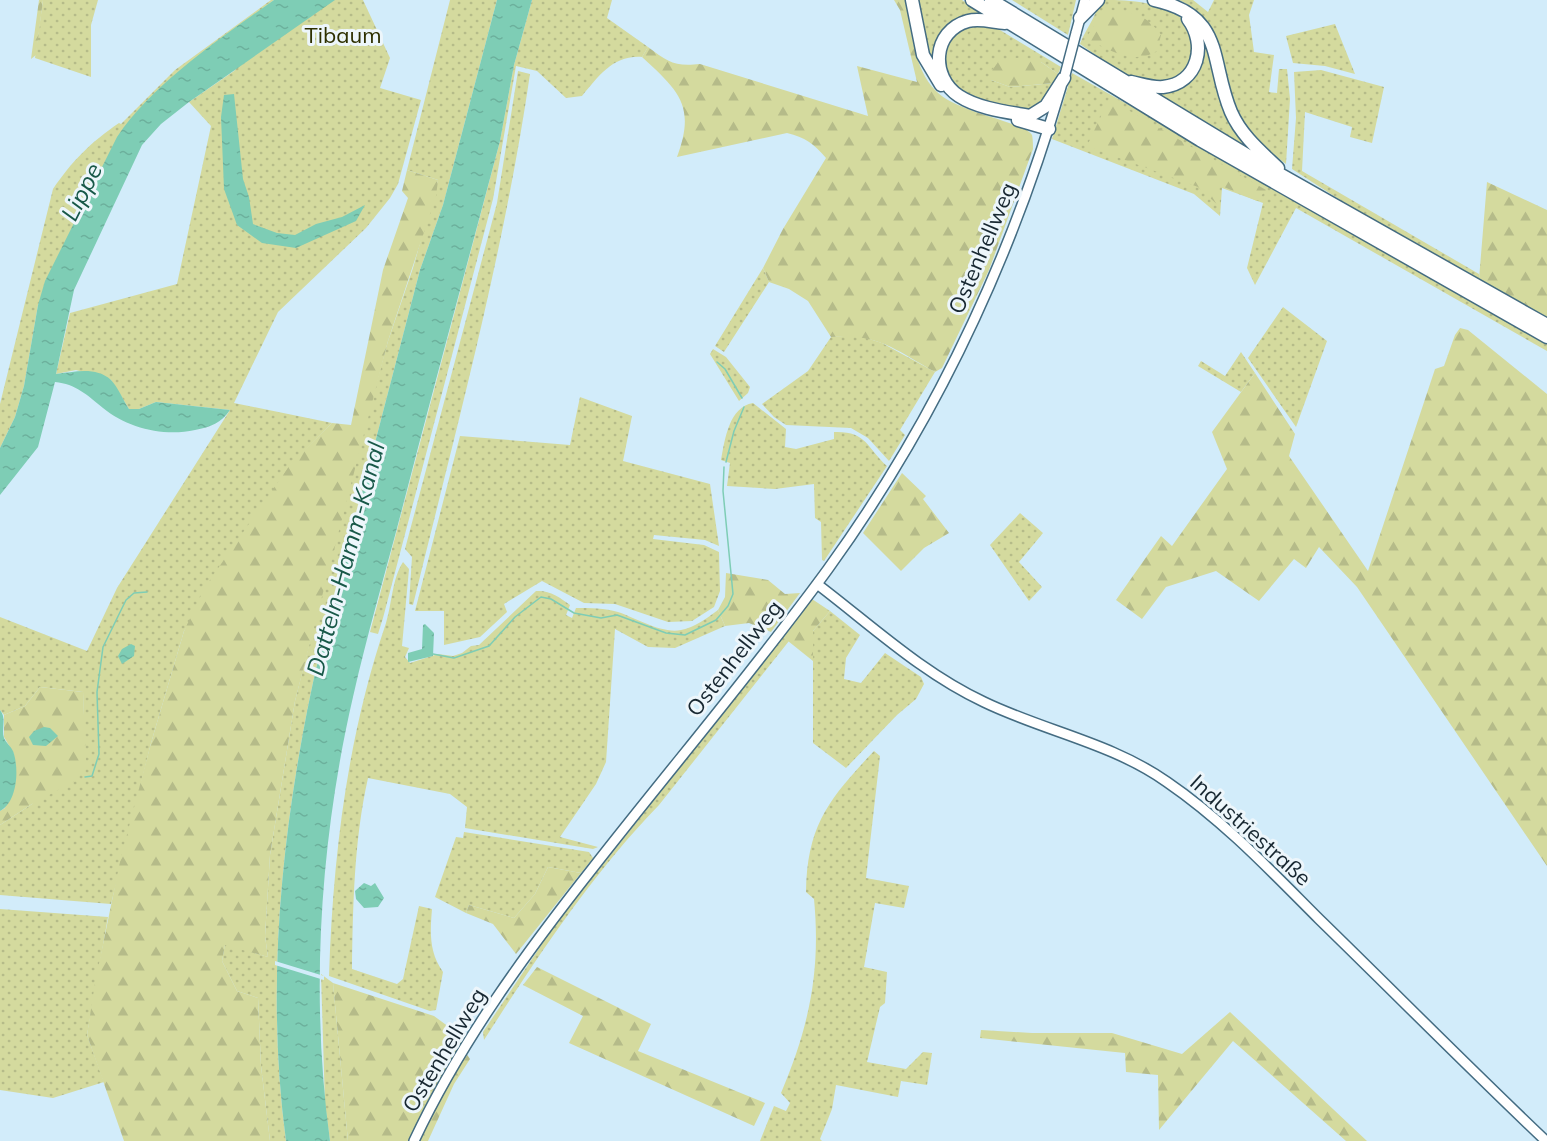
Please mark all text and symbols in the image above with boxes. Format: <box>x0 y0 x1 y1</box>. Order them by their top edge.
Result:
park label: Tibaum <box>305 21 381 49</box>
water label: Lippe <box>54 158 108 225</box>
street label: Ostenhellweg <box>942 178 1022 318</box>
water label: Datteln-Hamm-Kanal <box>299 438 391 679</box>
street label: Ostenhellweg <box>680 594 788 722</box>
street label: Industriestraße <box>1185 768 1317 892</box>
street label: Ostenhellweg <box>396 983 492 1117</box>

